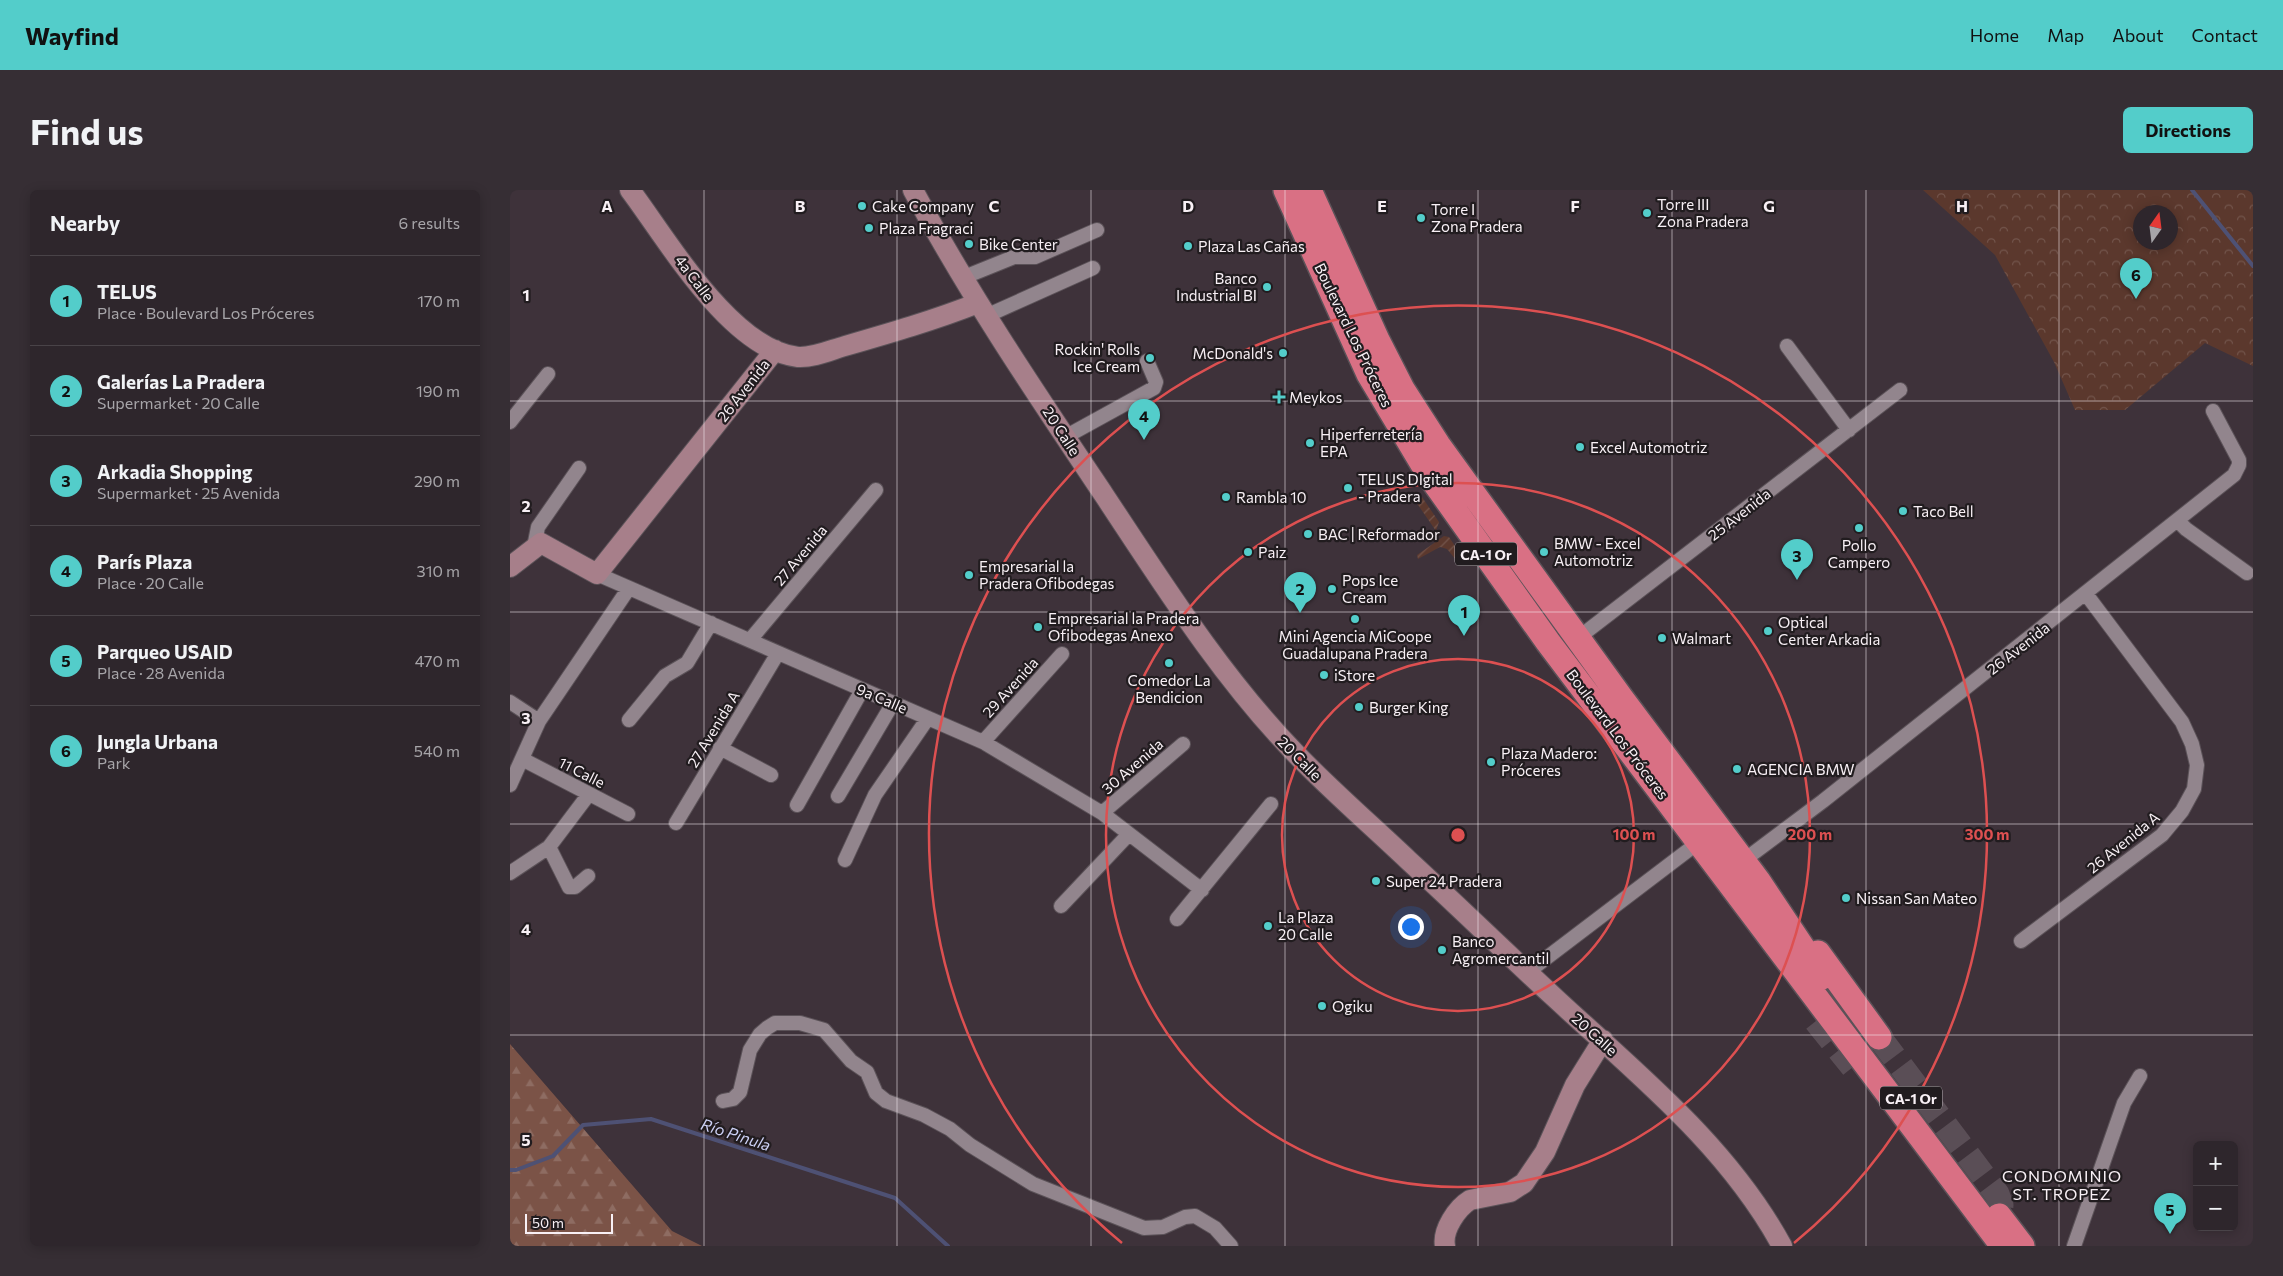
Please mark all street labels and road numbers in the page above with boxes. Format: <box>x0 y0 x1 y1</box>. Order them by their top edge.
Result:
street label: 4a Calle <box>672 251 718 305</box>
street label: Boulevard Los Próceres <box>1311 260 1397 410</box>
street label: 26 Avenida <box>713 355 773 425</box>
street label: 20 Calle <box>1040 403 1084 459</box>
street label: 25 Avenida <box>1704 484 1774 544</box>
street label: 27 Avenida <box>770 521 830 589</box>
road number: CA-1 Or <box>1455 542 1517 566</box>
street label: 26 Avenida <box>1983 618 2053 678</box>
street label: 29 Avenida <box>978 653 1042 721</box>
street label: Boulevard Los Próceres <box>1563 665 1673 803</box>
street label: 9a Calle <box>854 679 910 717</box>
street label: 27 Avenida A <box>683 687 743 771</box>
street label: 20 Calle <box>1274 732 1326 784</box>
street label: 30 Avenida <box>1098 735 1166 797</box>
street label: 11 Calle <box>556 753 608 791</box>
street label: 26 Avenida A <box>2083 807 2163 877</box>
street label: 20 Calle <box>1569 1009 1621 1059</box>
road number: CA-1 Or <box>1880 1086 1942 1110</box>

